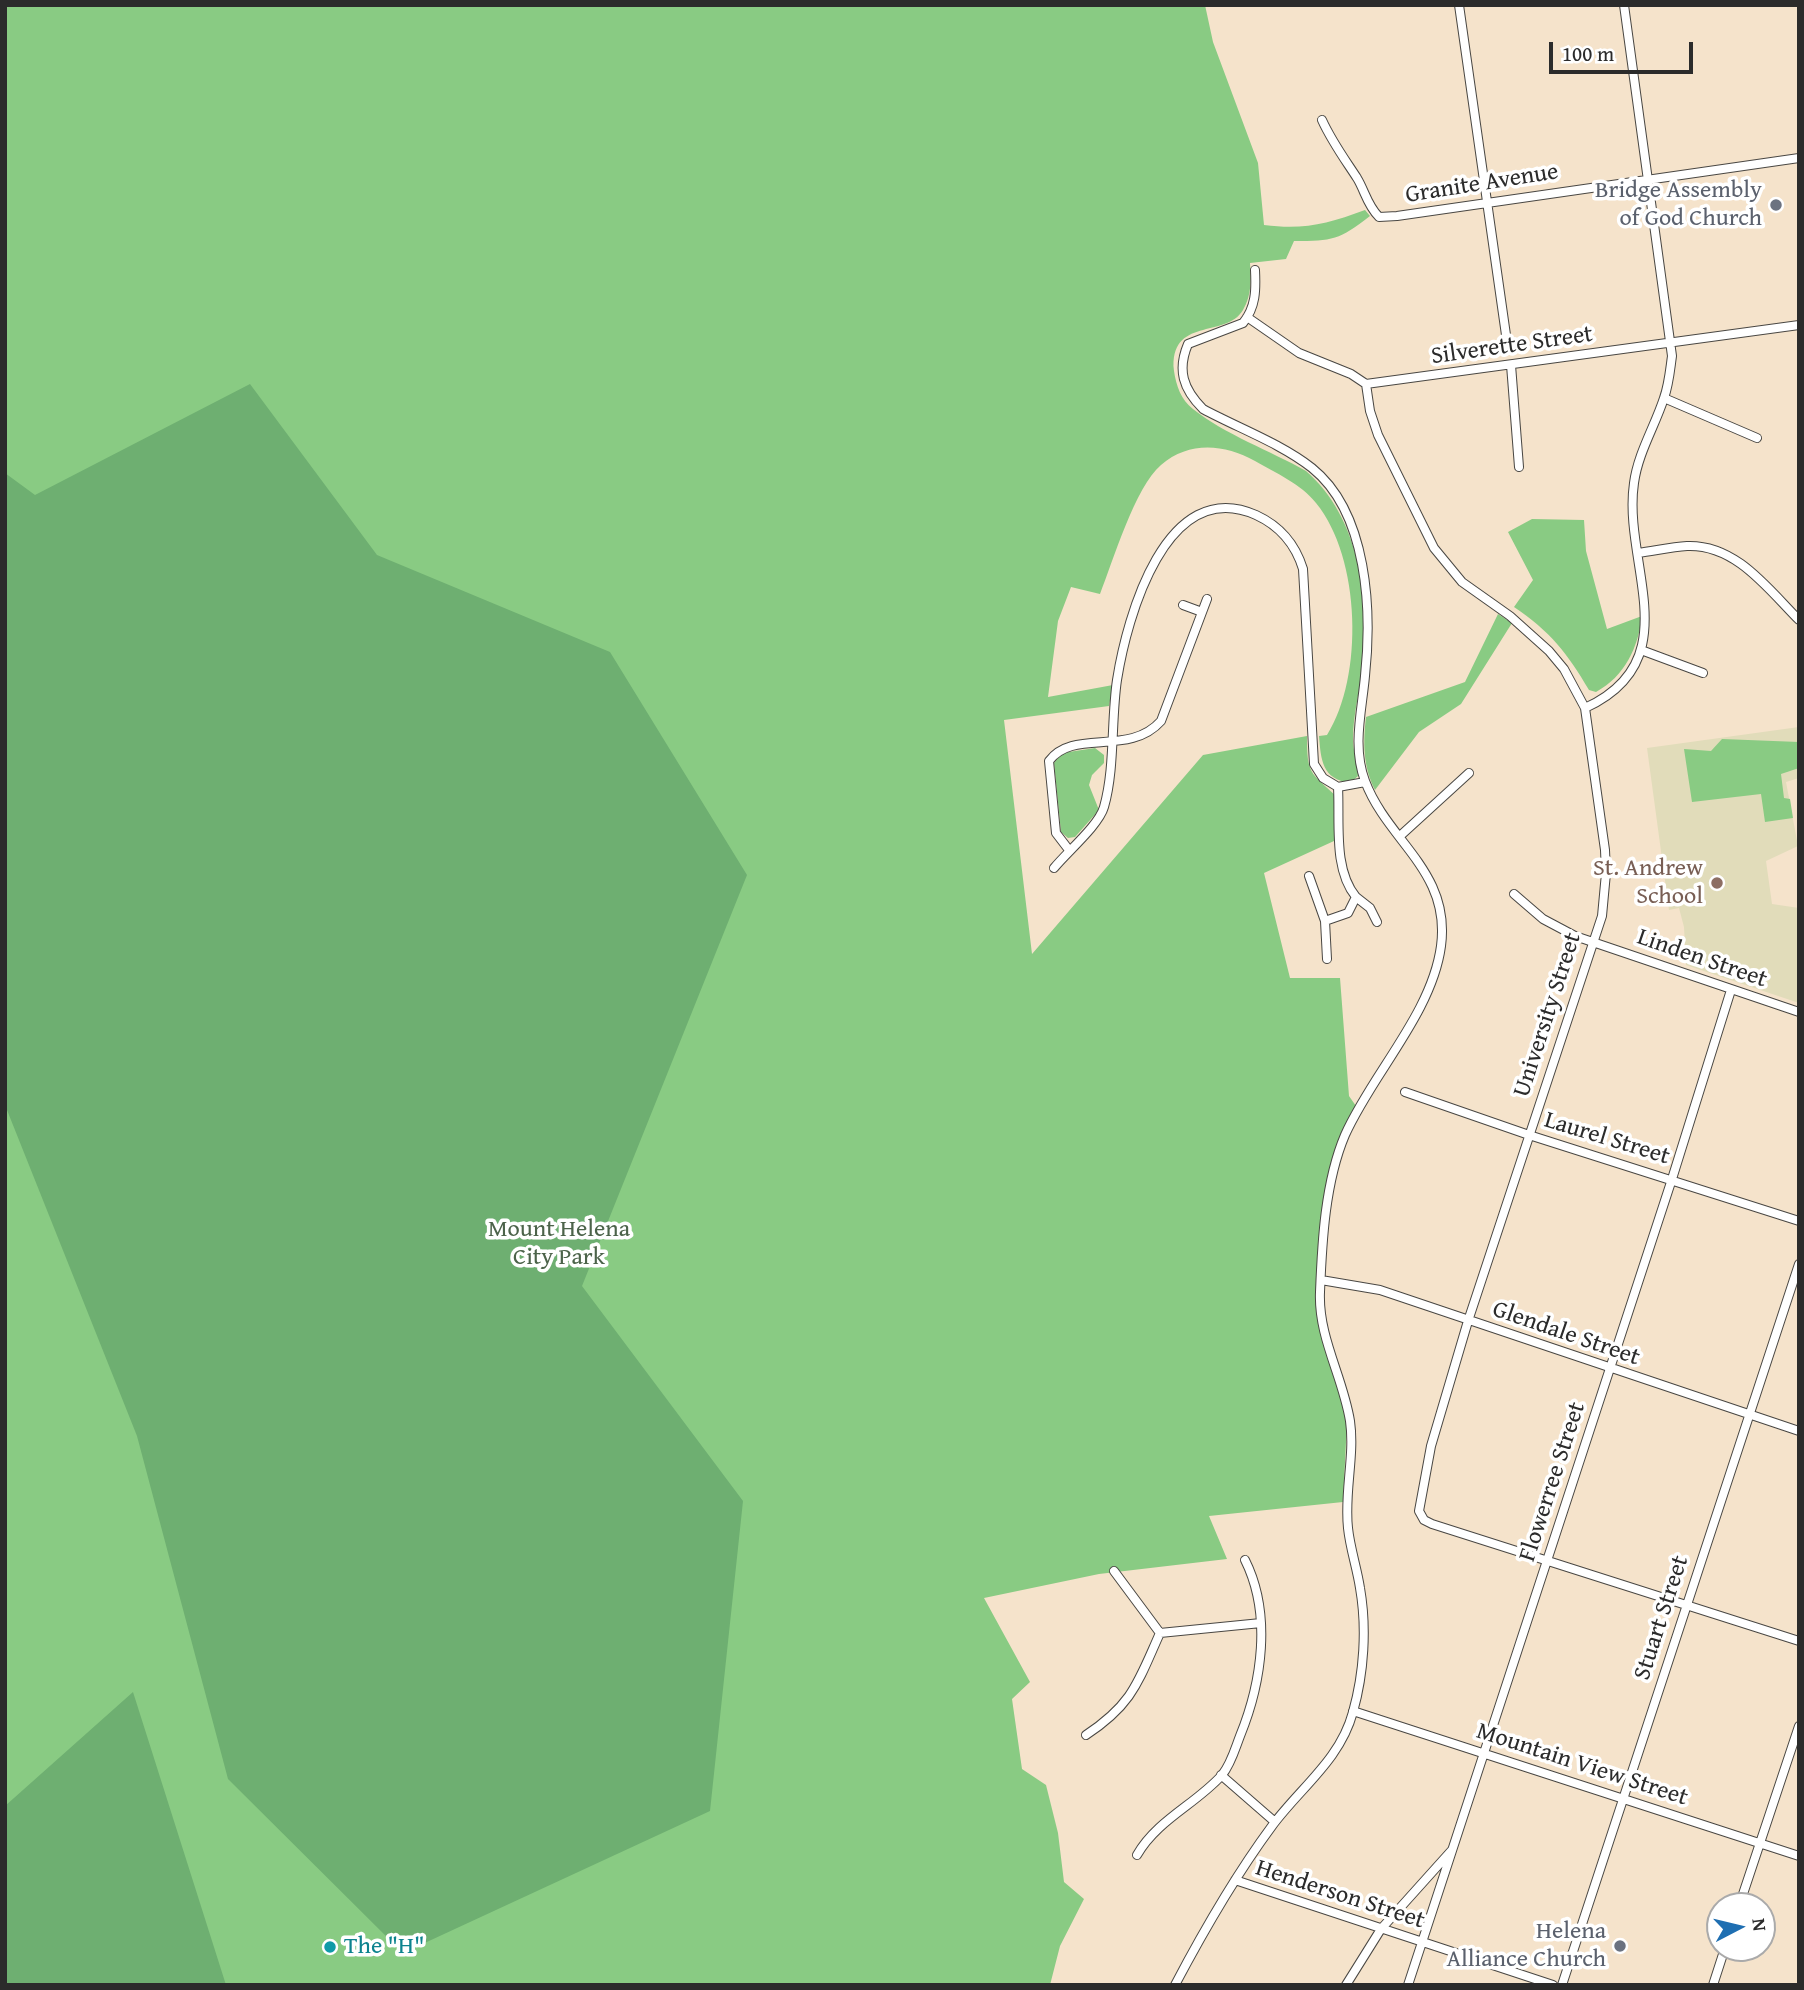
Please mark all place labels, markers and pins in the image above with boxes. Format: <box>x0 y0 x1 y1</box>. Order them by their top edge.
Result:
place label: Bridge Assembly of God Church <box>1595 177 1762 233</box>
marker: Bridge Assembly of God Church <box>1768 197 1784 213</box>
place label: St. Andrew School <box>1593 855 1703 911</box>
marker: St. Andrew School <box>1709 875 1725 891</box>
place label: Helena Alliance Church <box>1446 1918 1606 1974</box>
place label: The "H" <box>344 1933 424 1961</box>
marker: Helena Alliance Church <box>1612 1938 1628 1954</box>
marker: The "H" <box>322 1939 338 1955</box>

